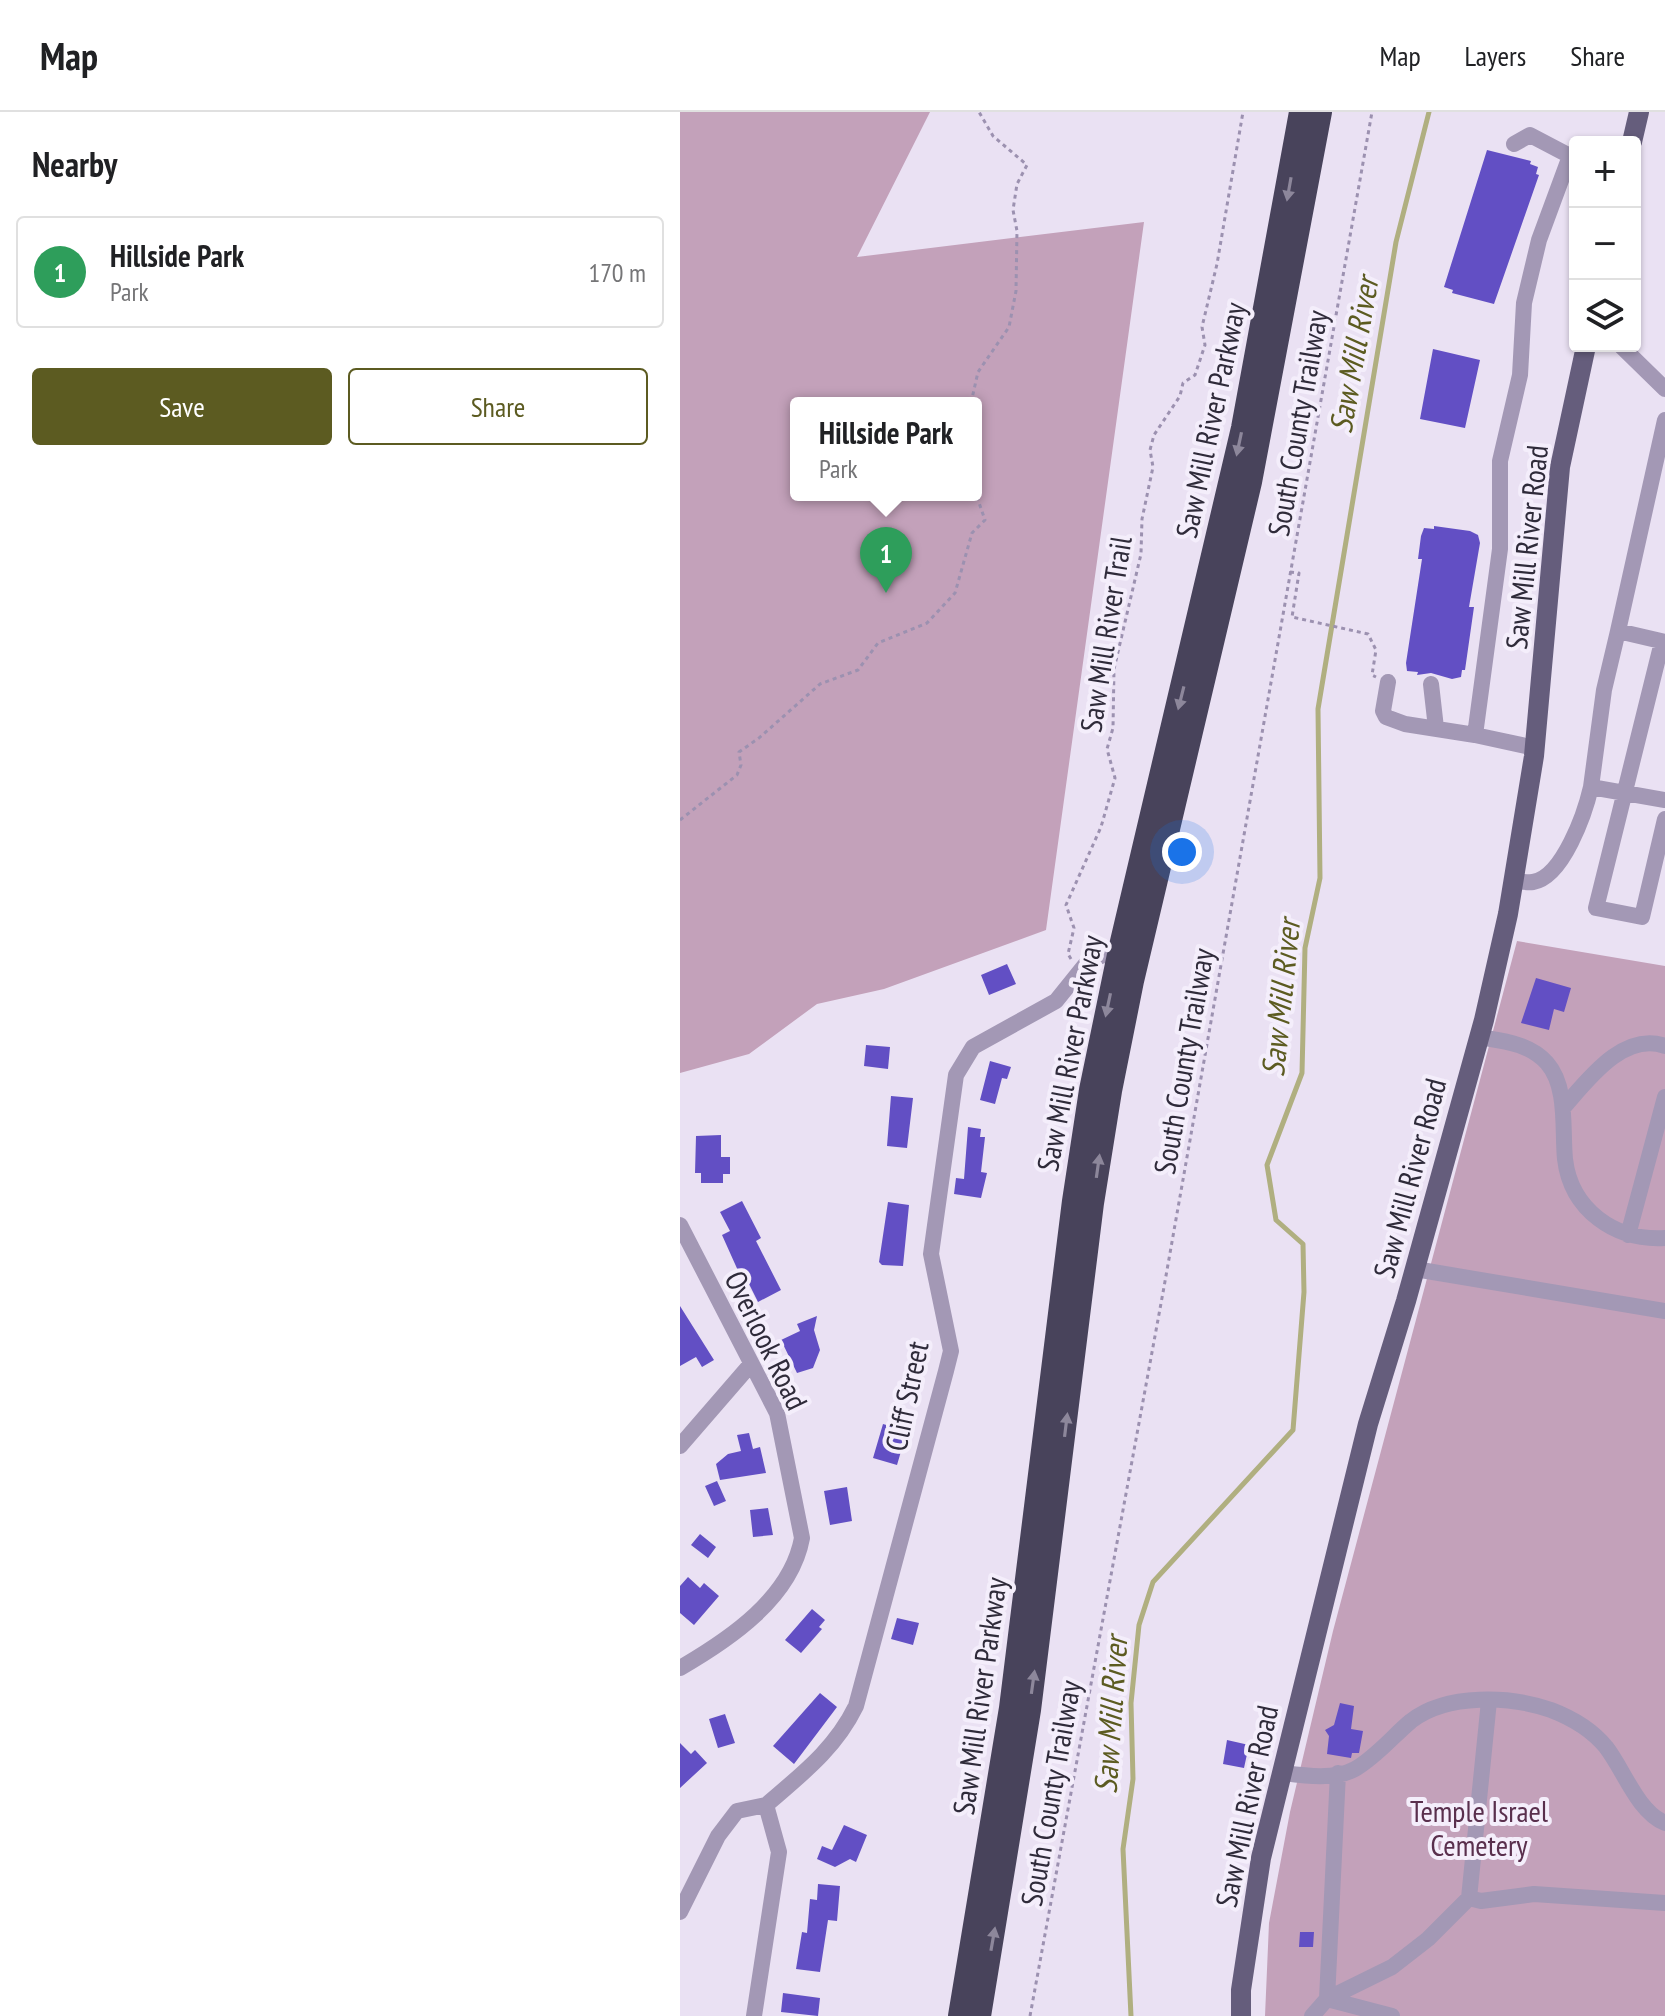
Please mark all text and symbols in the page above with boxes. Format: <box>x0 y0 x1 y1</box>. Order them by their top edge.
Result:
text: Map <box>40 31 98 80</box>
text: Map <box>1379 37 1421 74</box>
text: Layers <box>1465 37 1526 74</box>
text: Share <box>1570 37 1625 74</box>
map controls <box>1569 136 1641 352</box>
button: + <box>1569 136 1641 208</box>
text: Nearby <box>32 142 117 186</box>
one-way arrow <box>1282 177 1294 202</box>
button: − <box>1569 208 1641 280</box>
text: Hillside Park <box>110 236 244 275</box>
text: 1 <box>54 256 66 289</box>
text: 170 m <box>588 256 646 289</box>
water label: Saw Mill River <box>1319 270 1388 436</box>
text: Park <box>110 275 149 308</box>
button: layers <box>1569 280 1641 352</box>
street label: Saw Mill River Parkway <box>1166 298 1254 541</box>
street label: South County Trailway <box>1258 306 1336 539</box>
button: Save <box>32 368 332 445</box>
button: Share <box>348 368 648 445</box>
popup <box>790 397 982 501</box>
text: Hillside Park <box>819 413 953 452</box>
one-way arrow <box>1232 432 1245 457</box>
street label: Saw Mill River Road <box>1496 443 1556 651</box>
text: Park <box>819 452 858 485</box>
pin: 1 <box>860 527 912 593</box>
street label: Saw Mill River Trail <box>1070 533 1140 735</box>
one-way arrow <box>1175 685 1187 710</box>
your location <box>1162 832 1202 872</box>
water label: Saw Mill River <box>1251 913 1310 1078</box>
street label: Saw Mill River Parkway <box>1027 931 1111 1174</box>
street label: South County Trailway <box>1144 944 1222 1177</box>
one-way arrow <box>1101 993 1114 1018</box>
street label: Saw Mill River Road <box>1364 1074 1454 1282</box>
one-way arrow <box>1092 1154 1105 1179</box>
street label: Overlook Road <box>717 1264 817 1416</box>
street label: Cliff Street <box>875 1337 937 1454</box>
one-way arrow <box>1060 1412 1073 1437</box>
street label: Saw Mill River Parkway <box>943 1574 1015 1817</box>
water label: Saw Mill River <box>1084 1631 1137 1795</box>
one-way arrow <box>1027 1670 1040 1695</box>
street label: South County Trailway <box>1011 1676 1089 1909</box>
street label: Saw Mill River Road <box>1206 1702 1286 1910</box>
park label: Temple Israel Cemetery <box>1410 1791 1548 1864</box>
one-way arrow <box>987 1926 1000 1951</box>

